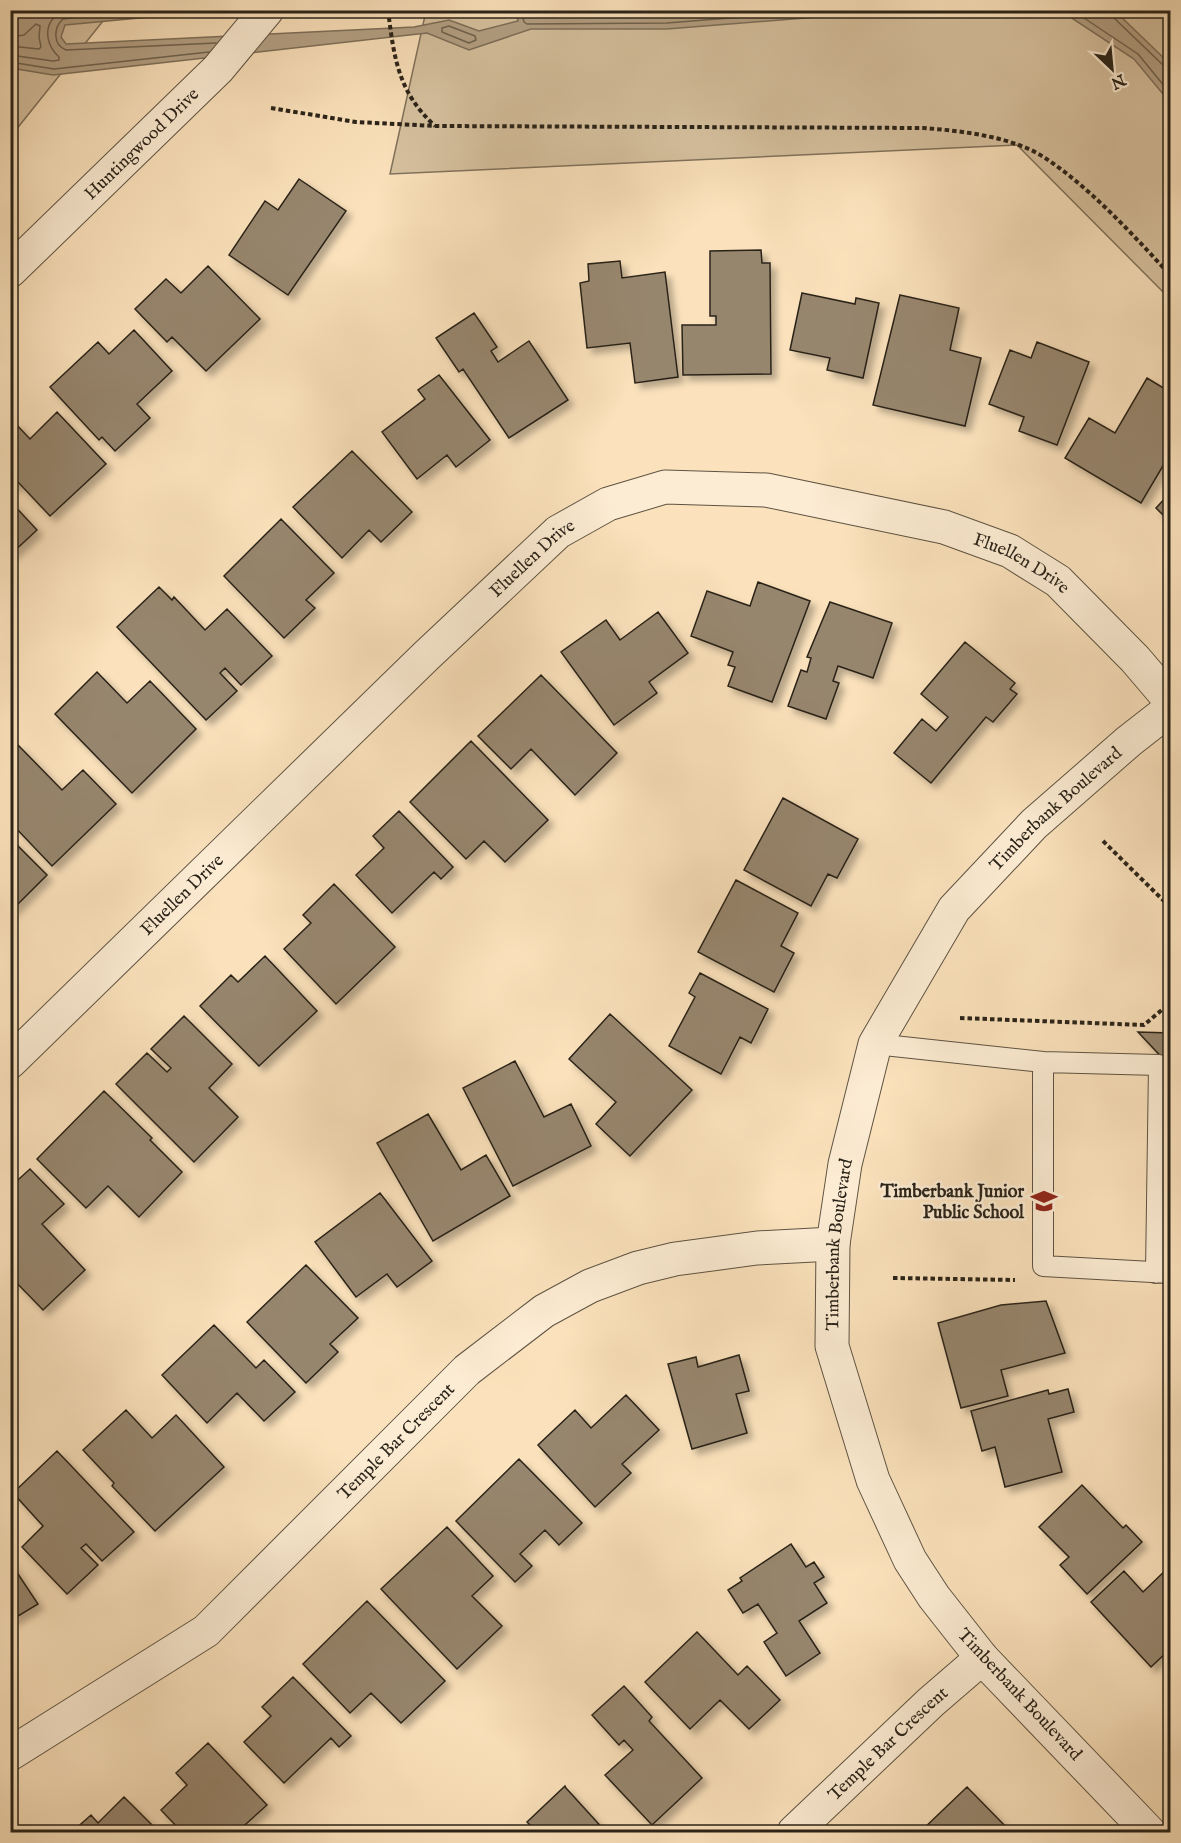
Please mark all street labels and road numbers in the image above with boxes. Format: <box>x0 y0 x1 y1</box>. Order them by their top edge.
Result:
street label: Huntingwood Drive <box>80 84 205 206</box>
street label: Fluellen Drive <box>485 515 579 603</box>
street label: Fluellen Drive <box>970 529 1074 599</box>
street label: Timberbank Boulevard <box>985 742 1128 877</box>
street label: Fluellen Drive <box>136 850 229 941</box>
street label: Timberbank Boulevard <box>822 1156 859 1331</box>
street label: Temple Bar Crescent <box>334 1379 460 1506</box>
street label: Timberbank Boulevard <box>952 1624 1086 1766</box>
street label: Temple Bar Crescent <box>824 1682 953 1806</box>

